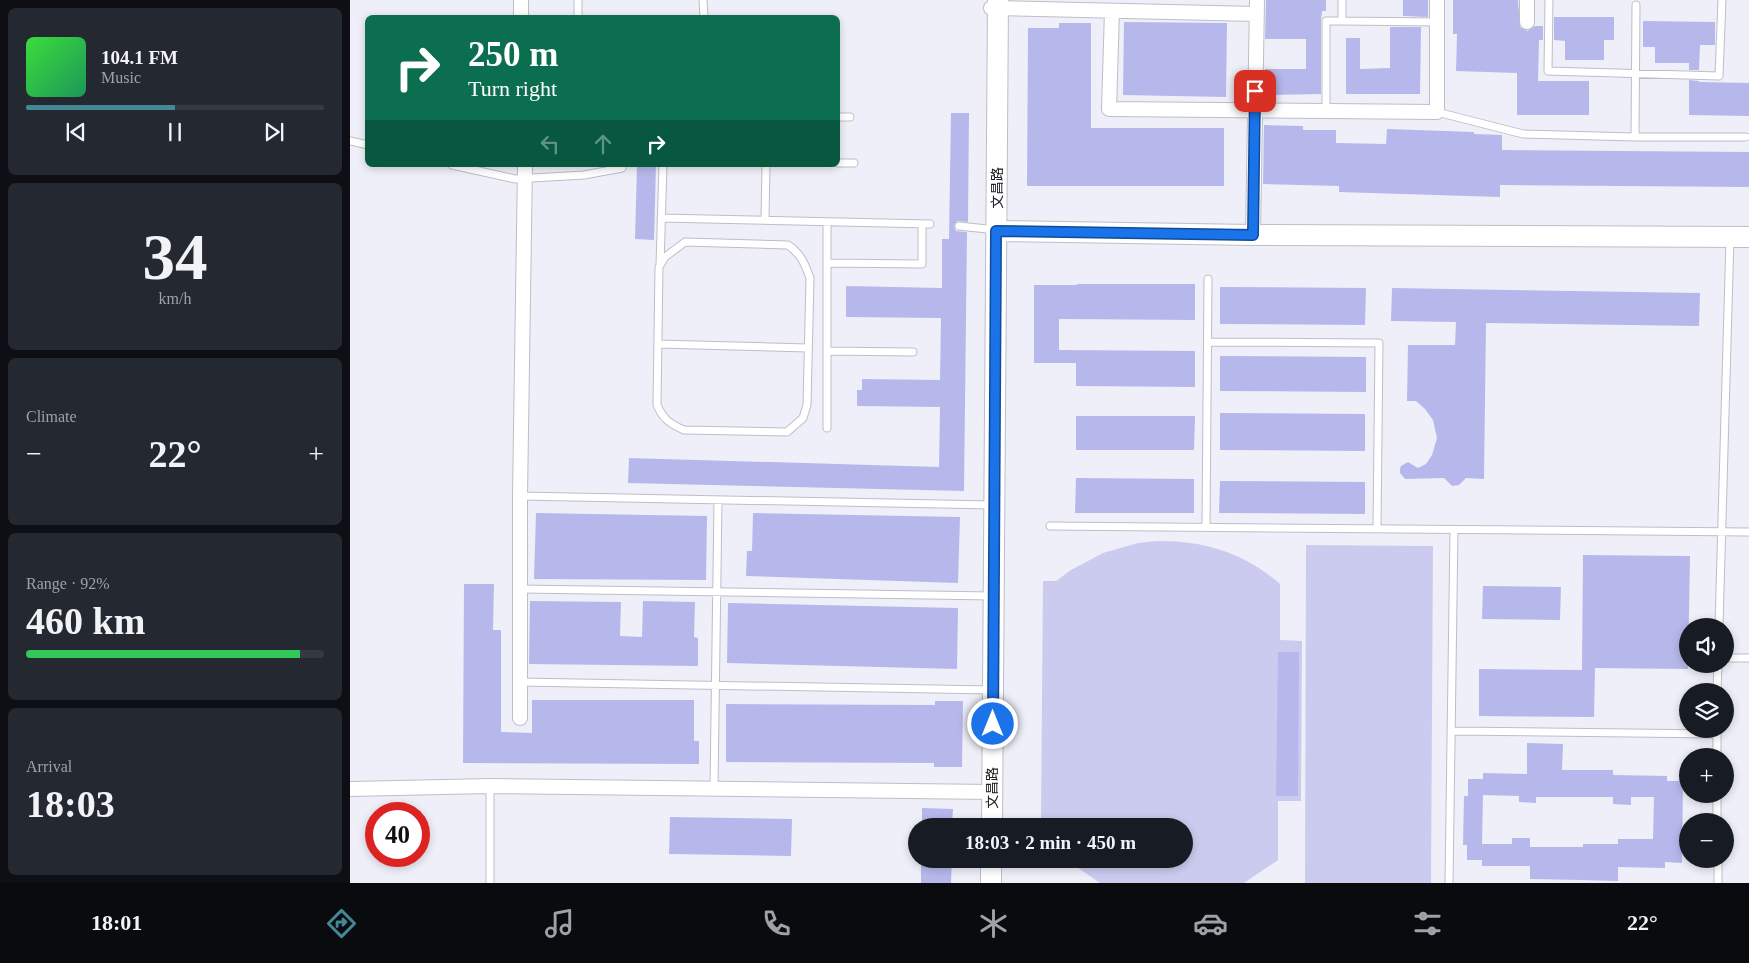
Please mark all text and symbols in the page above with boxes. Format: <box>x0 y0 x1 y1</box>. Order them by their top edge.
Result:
icon: right <box>385 35 450 100</box>
text: 250 m <box>468 35 558 74</box>
text: 104.1 FM <box>101 47 178 68</box>
text: Music <box>101 69 141 86</box>
pin <box>1234 70 1276 112</box>
text: Turn right <box>468 76 557 101</box>
icon: arrive <box>1241 77 1269 105</box>
icon: previous <box>62 118 90 146</box>
icon: pause <box>161 118 189 146</box>
icon: next <box>260 118 288 146</box>
icon: left <box>536 130 564 158</box>
icon: ahead <box>589 130 617 158</box>
icon: right <box>642 130 670 158</box>
street label: 文昌路 <box>990 167 1005 209</box>
text: 34 <box>143 221 208 293</box>
text: km/h <box>159 290 191 307</box>
text: Climate <box>26 408 77 425</box>
text: 22° <box>148 433 202 475</box>
text: − <box>26 438 42 469</box>
text: + <box>308 438 324 469</box>
text: Range · 92% <box>26 575 110 592</box>
text: 460 km <box>26 600 145 642</box>
map controls <box>1679 618 1734 868</box>
button: sound <box>1679 618 1734 673</box>
button: layers <box>1679 683 1734 738</box>
position arrow <box>966 697 1018 749</box>
button: + <box>1679 748 1734 803</box>
text: Arrival <box>26 758 72 775</box>
street label: 文昌路 <box>985 767 1000 809</box>
text: 18:03 <box>26 783 115 825</box>
speed limit sign: 40 <box>365 802 430 867</box>
button: − <box>1679 813 1734 868</box>
text: 18:03 · 2 min · 450 m <box>965 832 1136 853</box>
icon: directions <box>324 906 359 941</box>
icon: music <box>542 906 577 941</box>
icon: phone <box>759 906 794 941</box>
icon: climate <box>976 906 1011 941</box>
icon: car <box>1193 906 1228 941</box>
icon: filters <box>1410 906 1445 941</box>
text: 18:01 <box>91 910 142 935</box>
text: 22° <box>1627 910 1658 935</box>

